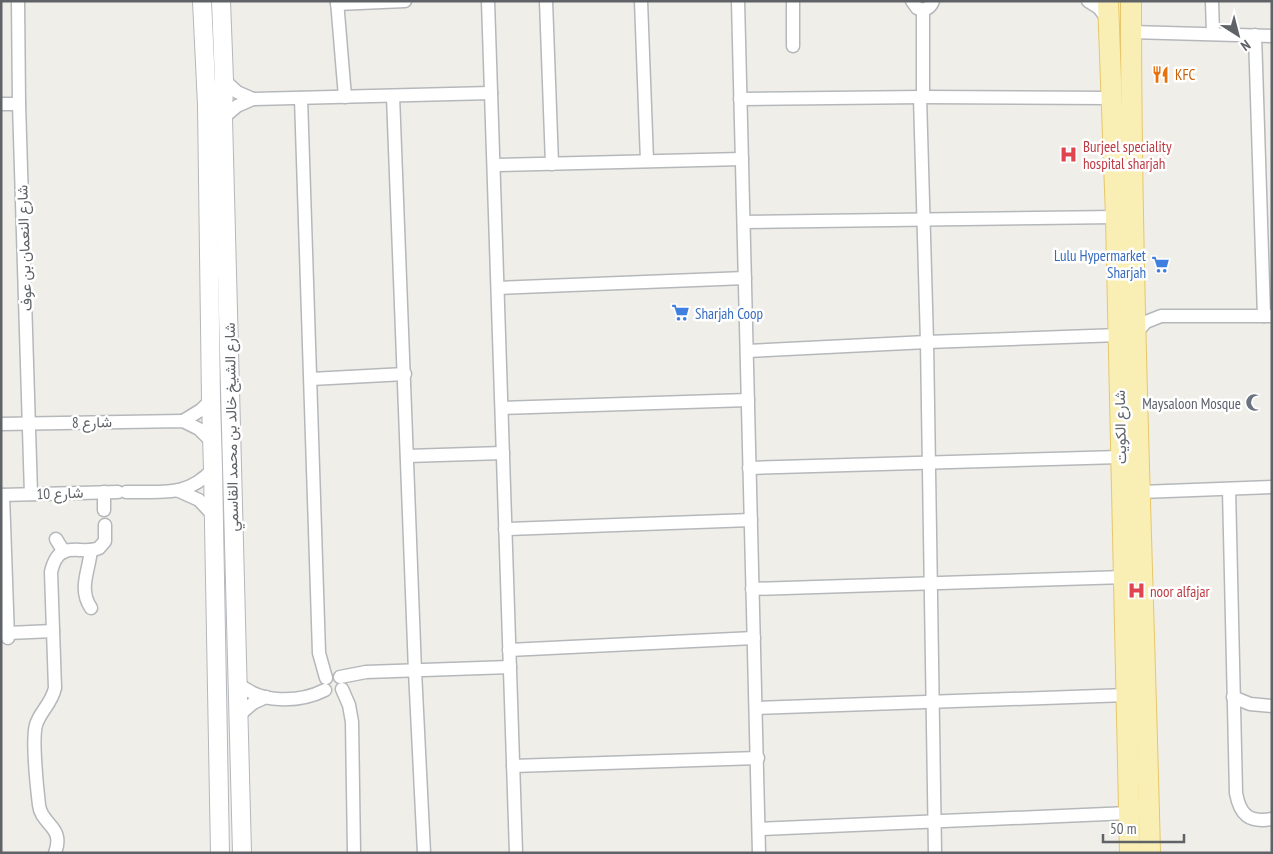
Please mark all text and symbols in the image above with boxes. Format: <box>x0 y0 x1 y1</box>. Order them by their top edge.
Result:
north arrow <box>1213 10 1263 60</box>
text: N <box>1237 36 1254 55</box>
restaurant icon: KFC <box>1151 64 1171 84</box>
place label: KFC <box>1175 65 1196 84</box>
place label: Burjeel speciality hospital sharjah <box>1083 137 1172 173</box>
hospital icon: Burjeel speciality hospital sharjah <box>1059 145 1079 165</box>
street label: شارع النعمان بن عوف <box>12 184 38 312</box>
place label: Lulu Hypermarket Sharjah <box>1054 246 1146 282</box>
supermarket icon: Lulu Hypermarket Sharjah <box>1150 254 1170 274</box>
supermarket icon: Sharjah Coop <box>671 303 691 323</box>
place label: Sharjah Coop <box>695 304 763 323</box>
street label: شارع الشيخ خالد بن محمد القاسمي <box>220 322 246 532</box>
street label: شارع الكويت <box>1110 390 1132 464</box>
mosque icon: Maysaloon Mosque <box>1245 393 1265 413</box>
place label: Maysaloon Mosque <box>1142 394 1241 413</box>
street label: شارع 8 <box>72 412 112 434</box>
street label: شارع 10 <box>36 483 84 505</box>
hospital icon: noor alfajar <box>1126 581 1146 601</box>
place label: noor alfajar <box>1150 582 1210 601</box>
scale bar <box>1103 812 1184 844</box>
text: 50 m <box>1110 819 1136 838</box>

